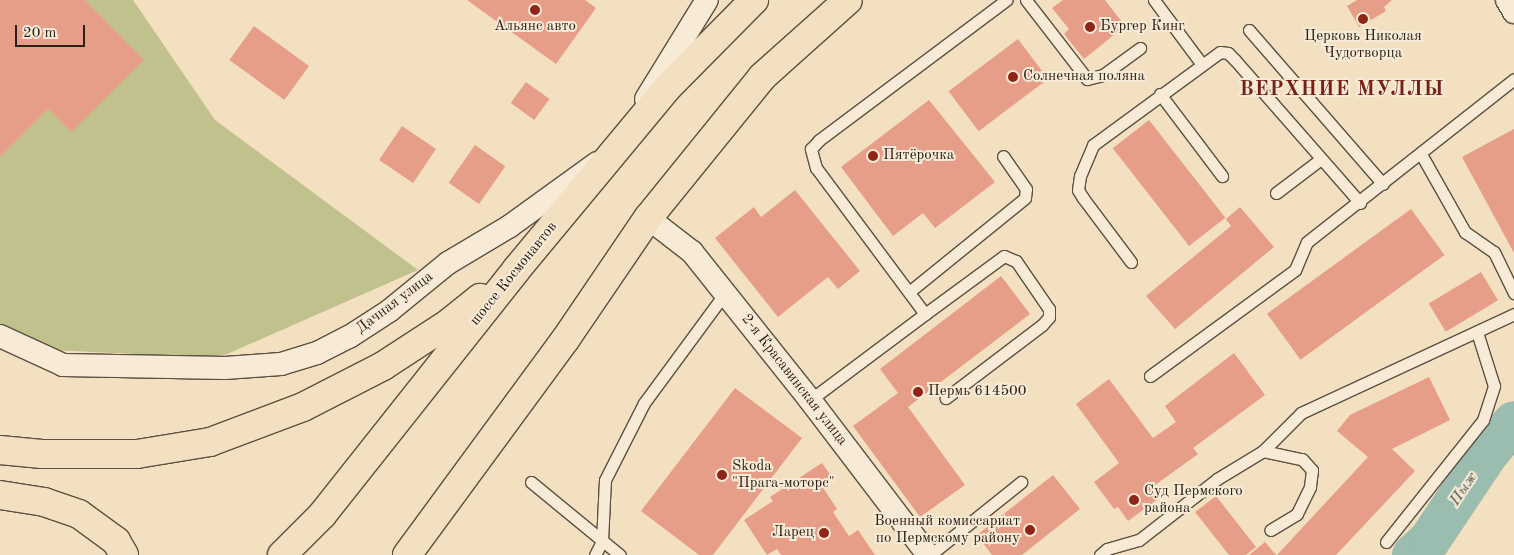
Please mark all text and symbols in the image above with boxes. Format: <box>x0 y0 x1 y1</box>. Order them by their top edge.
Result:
marker: Альянс авто <box>529 4 541 16</box>
marker: Церковь Николая Чудотворца <box>1357 13 1369 25</box>
scale bar <box>18 15 88 47</box>
place label: Альянс авто <box>494 18 576 36</box>
place label: Бургер Кинг <box>1100 18 1185 36</box>
marker: Бургер Кинг <box>1084 21 1096 33</box>
text: 20 m <box>23 26 57 41</box>
place label: Церковь Николая Чудотворца <box>1304 27 1422 62</box>
place label: Солнечная поляна <box>1023 68 1145 86</box>
marker: Солнечная поляна <box>1007 71 1019 83</box>
district label: ВЕРХНИЕ МУЛЛЫ <box>1238 78 1446 102</box>
place label: Пятёрочка <box>883 147 954 165</box>
marker: Пятёрочка <box>867 150 879 162</box>
street label: шоссе Космонавтов <box>467 218 561 330</box>
street label: Дачная улица <box>353 268 437 338</box>
street label: 2-я Красавинская улица <box>737 311 851 449</box>
place label: Пермь 614500 <box>928 383 1027 401</box>
marker: Пермь 614500 <box>912 386 924 398</box>
place label: Skoda "Прага-моторс" <box>732 457 835 492</box>
water label: Пыж <box>1446 468 1482 510</box>
marker: Skoda "Прага-моторс" <box>716 469 728 481</box>
place label: Суд Пермского района <box>1144 482 1243 517</box>
marker: Суд Пермского района <box>1128 494 1140 506</box>
place label: Военный комиссариат по Пермскому району <box>874 512 1020 547</box>
place label: Ларец <box>772 524 814 542</box>
marker: Военный комиссариат по Пермскому району <box>1024 524 1036 536</box>
marker: Ларец <box>818 527 830 539</box>

